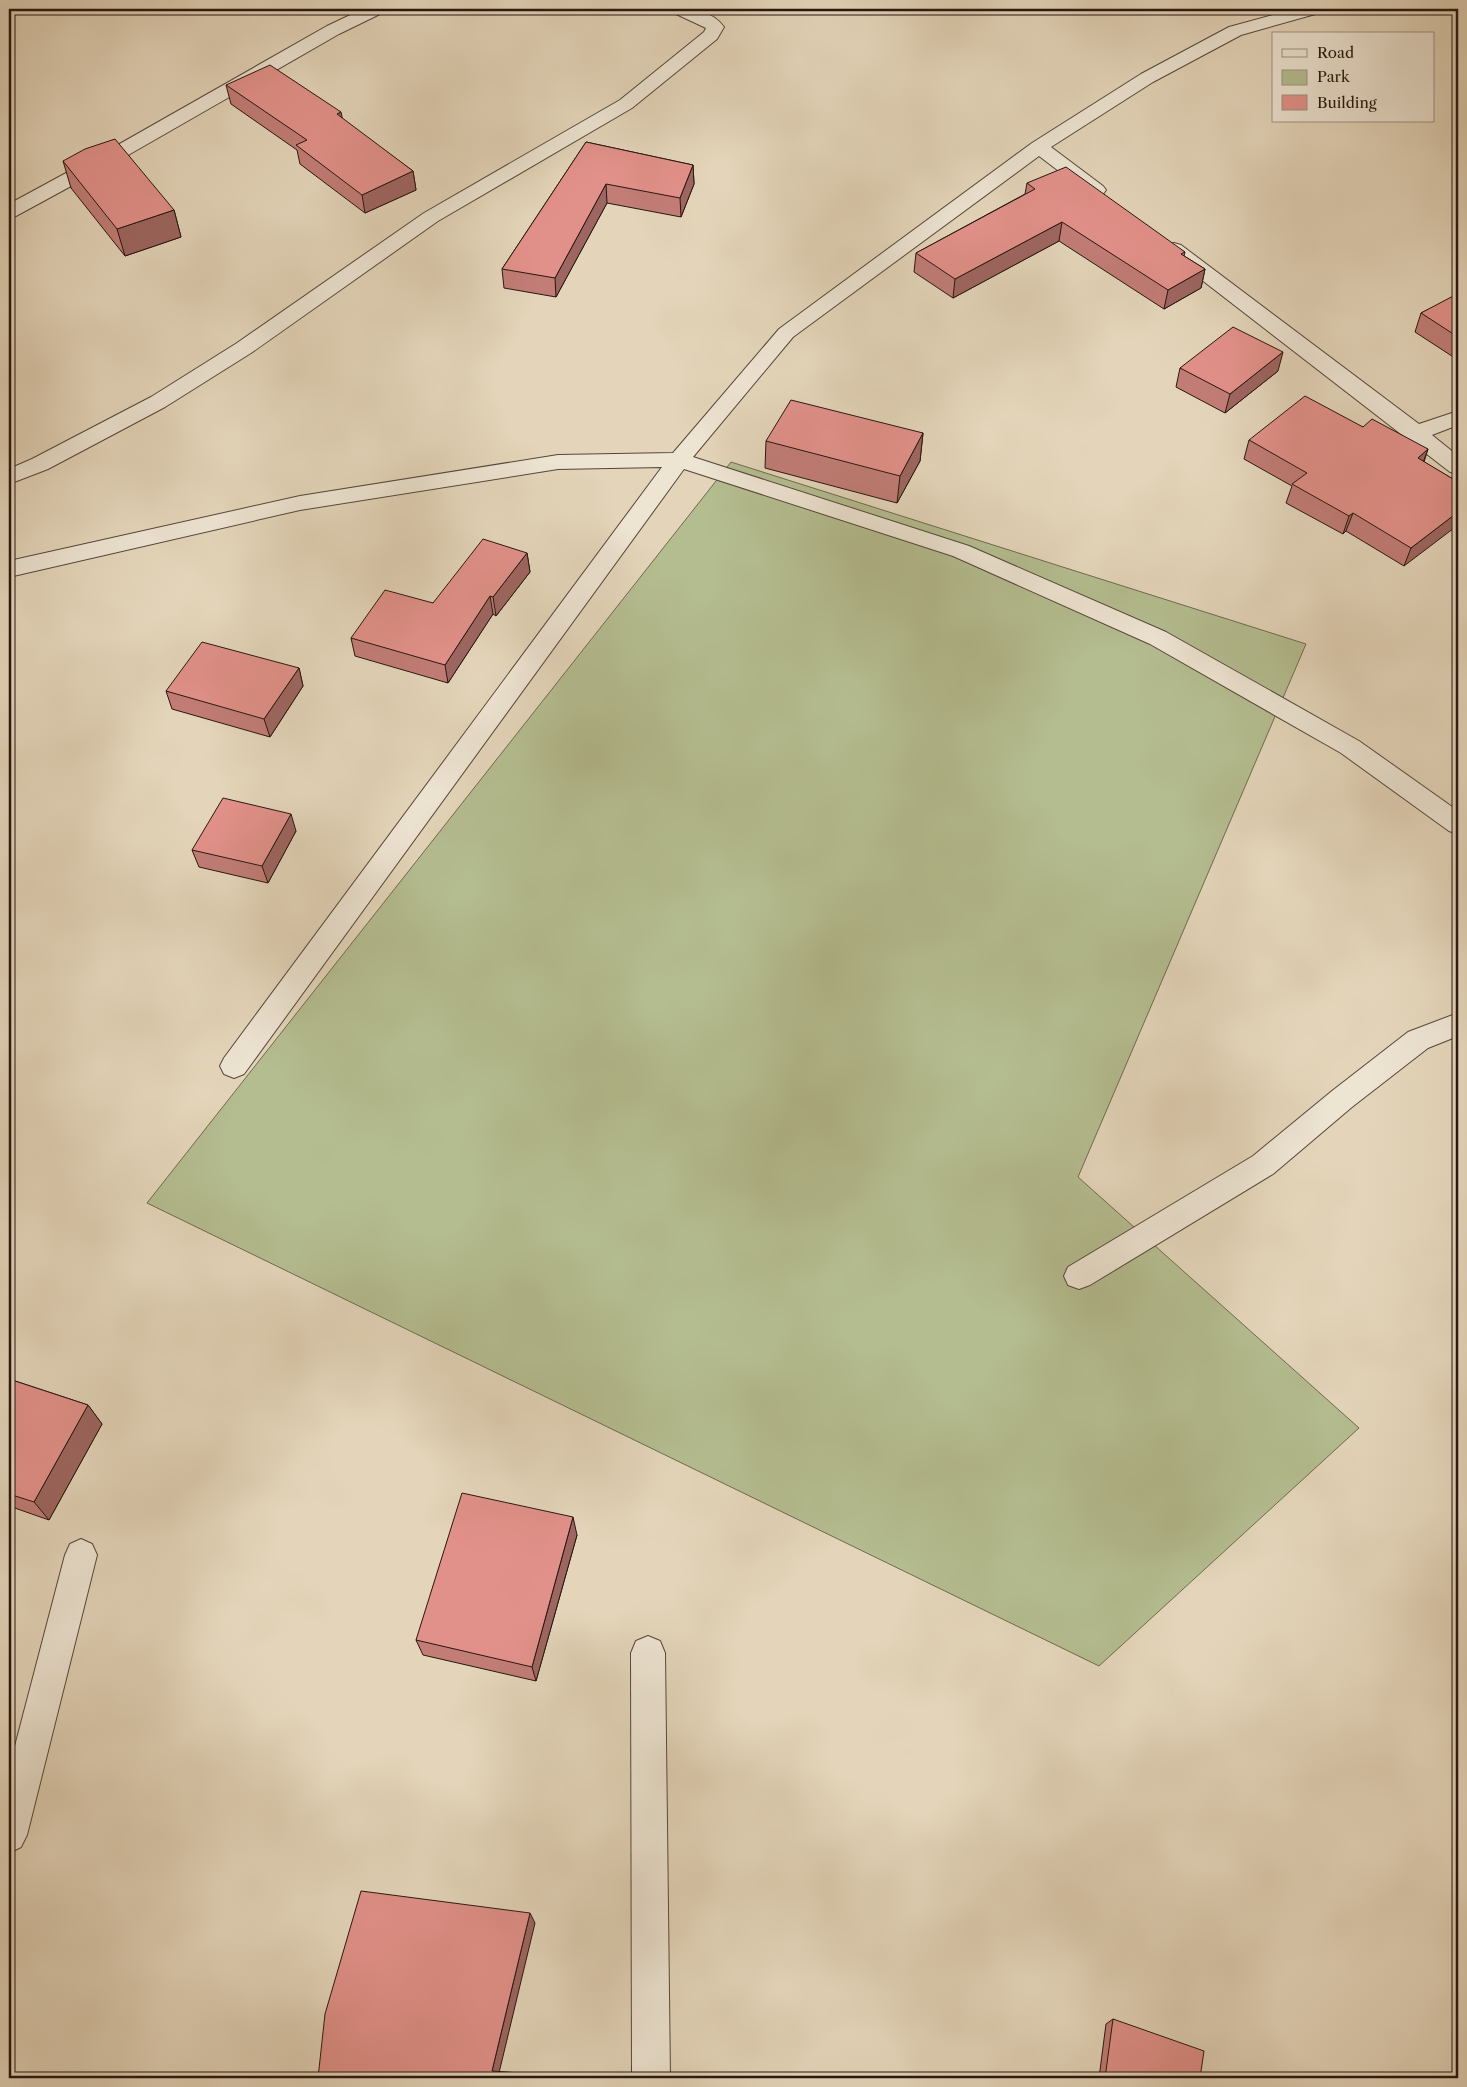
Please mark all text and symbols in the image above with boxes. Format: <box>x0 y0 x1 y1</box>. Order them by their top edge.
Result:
legend <box>1272 32 1434 122</box>
text: Road <box>1317 43 1354 62</box>
text: Park <box>1317 67 1351 86</box>
text: Building <box>1317 93 1377 112</box>

